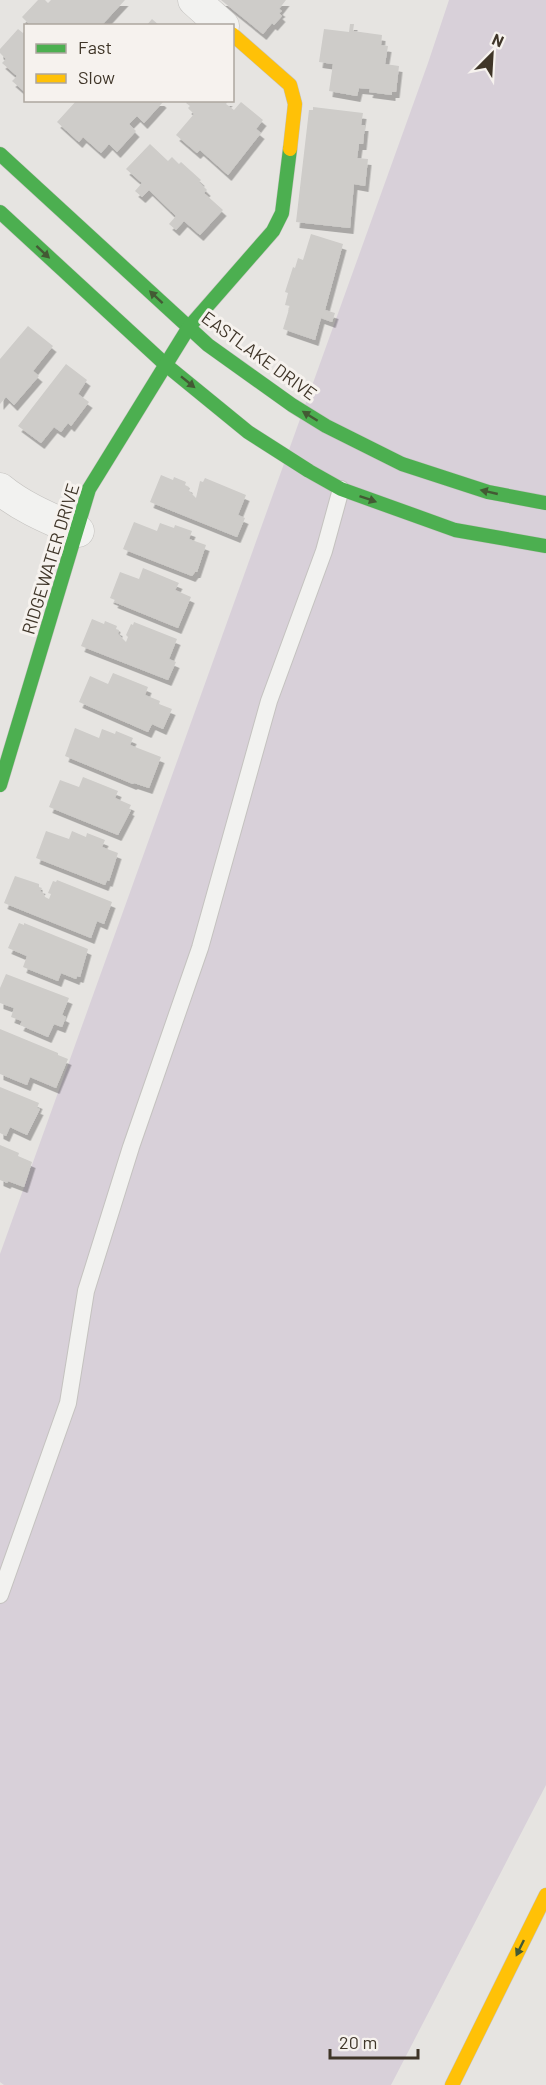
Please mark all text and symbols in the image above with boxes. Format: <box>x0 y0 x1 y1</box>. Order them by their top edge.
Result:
legend <box>24 24 234 102</box>
north arrow <box>462 24 522 84</box>
text: N <box>490 29 507 51</box>
text: Fast <box>78 36 112 58</box>
text: Slow <box>78 66 115 88</box>
one-way arrow <box>35 245 50 258</box>
one-way arrow <box>149 291 164 304</box>
street label: EASTLAKE DRIVE <box>198 306 321 404</box>
one-way arrow <box>180 376 196 389</box>
one-way arrow <box>302 411 318 422</box>
street label: RIDGEWATER DRIVE <box>17 481 83 637</box>
one-way arrow <box>479 486 498 496</box>
one-way arrow <box>359 494 377 504</box>
one-way arrow <box>515 1939 525 1956</box>
scale bar <box>330 2022 418 2060</box>
text: 20 m <box>339 2031 377 2053</box>

